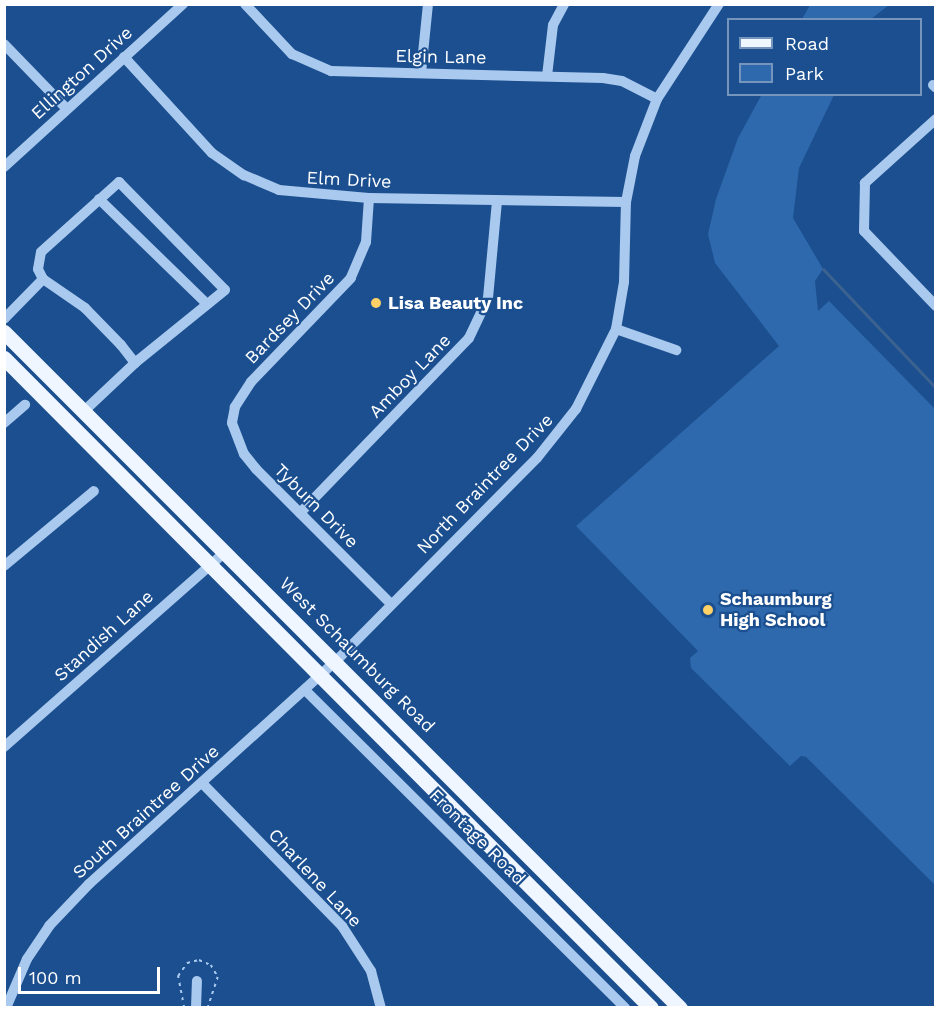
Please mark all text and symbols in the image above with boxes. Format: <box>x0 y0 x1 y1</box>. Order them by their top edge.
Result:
legend <box>727 18 922 96</box>
street label: Ellington Drive <box>27 22 137 124</box>
text: Road <box>785 33 829 54</box>
street label: Elgin Lane <box>395 45 487 69</box>
text: Park <box>785 63 824 84</box>
street label: Elm Drive <box>306 167 392 193</box>
street label: Bardsey Drive <box>241 267 339 369</box>
place label: Lisa Beauty Inc <box>388 292 524 314</box>
marker: Lisa Beauty Inc <box>369 296 383 310</box>
street label: Amboy Lane <box>364 329 456 423</box>
street label: North Braintree Drive <box>412 409 558 559</box>
street label: Tyburn Drive <box>269 459 363 553</box>
street label: West Schaumburg Road <box>275 573 439 737</box>
street label: Standish Lane <box>50 586 158 686</box>
place label: Schaumburg High School <box>720 589 832 632</box>
marker: Schaumburg High School <box>701 603 715 617</box>
street label: South Braintree Drive <box>68 741 224 883</box>
street label: Frontage Road <box>425 785 529 889</box>
street label: Charlene Lane <box>264 824 366 932</box>
scale bar <box>21 955 164 993</box>
text: 100 m <box>29 967 82 988</box>

